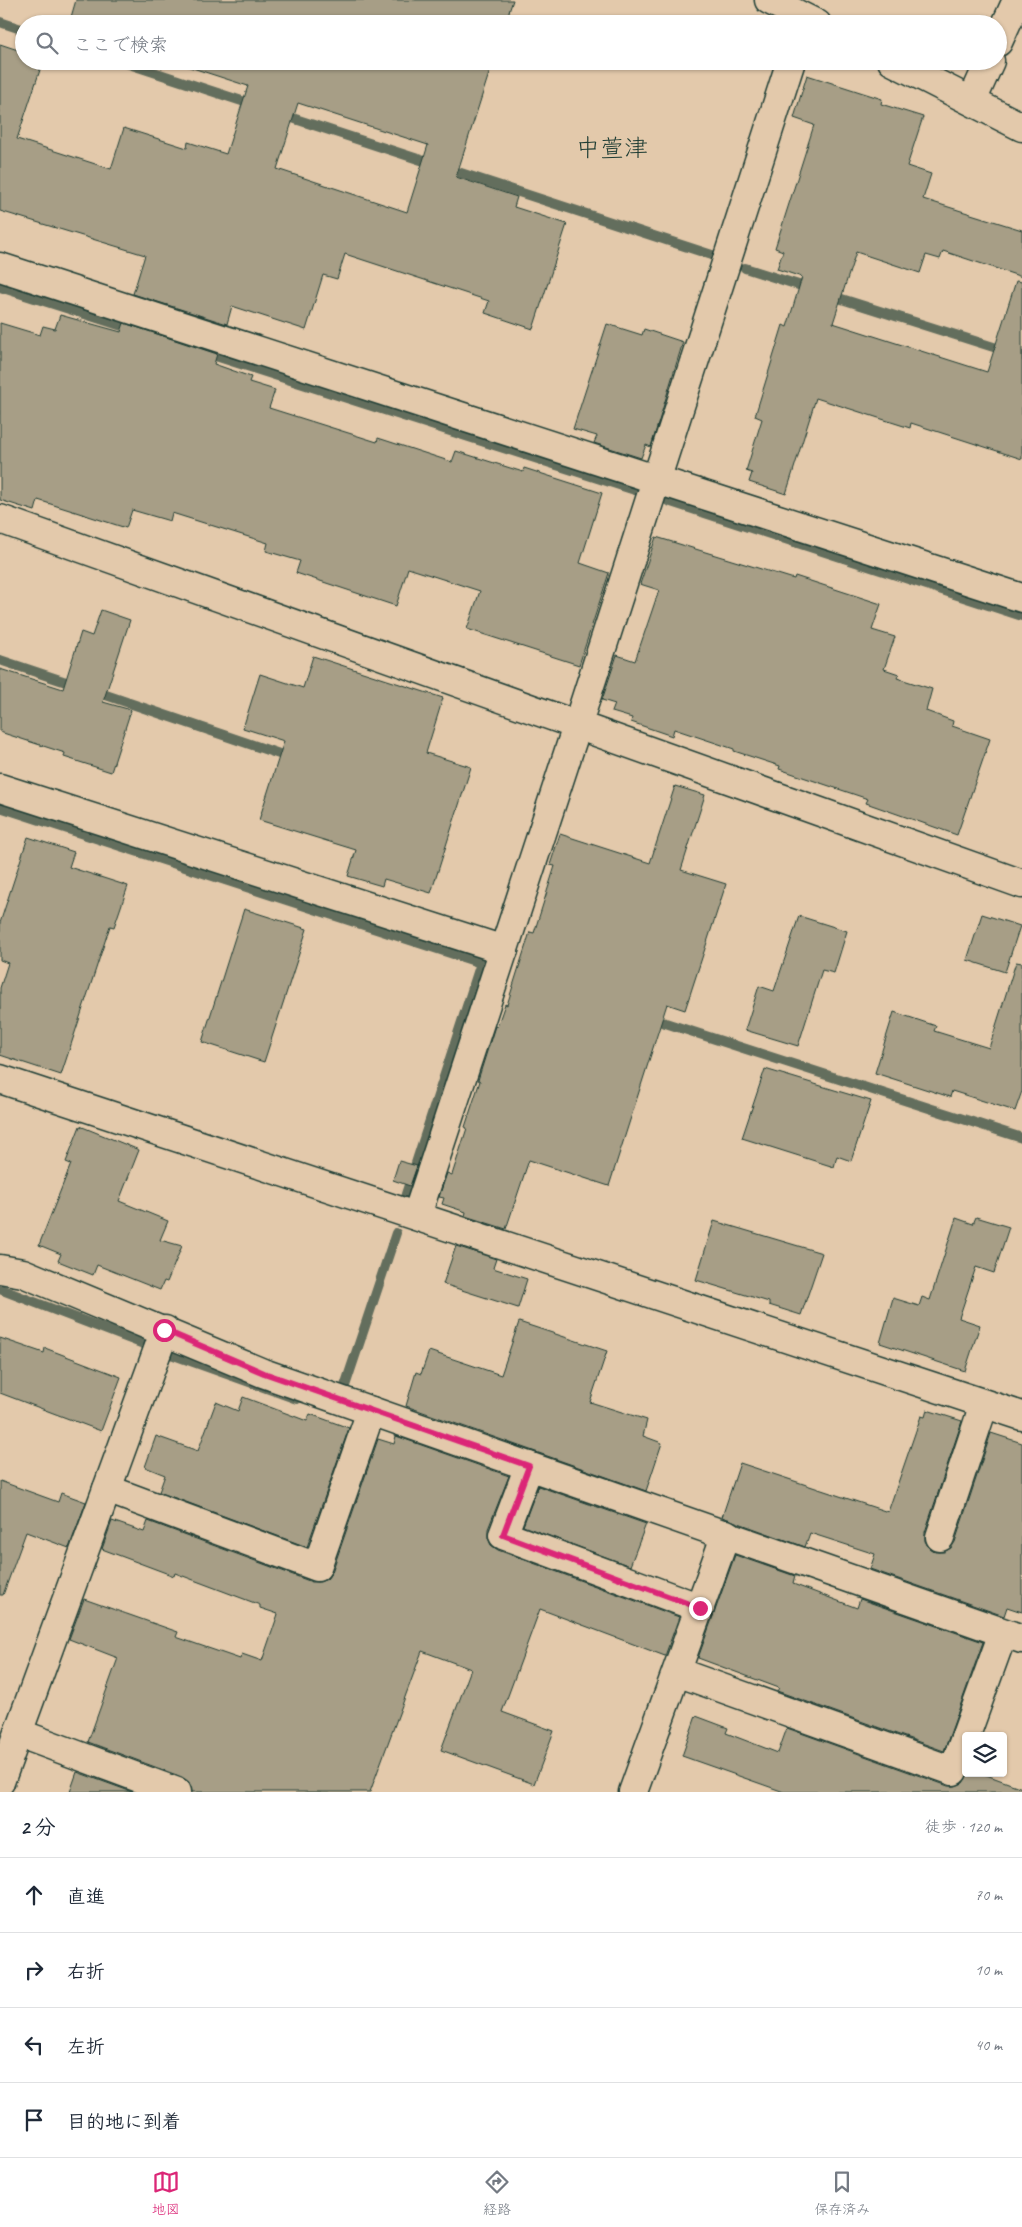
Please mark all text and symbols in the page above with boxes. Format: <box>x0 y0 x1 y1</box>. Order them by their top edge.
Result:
search box <box>15 15 1007 70</box>
icon: search <box>33 29 61 57</box>
text: ここで検索 <box>73 33 168 57</box>
district label: 中萱津 <box>576 133 648 163</box>
route start <box>153 1319 176 1342</box>
route end <box>689 1597 712 1620</box>
map controls <box>962 1732 1007 1777</box>
button: layers <box>962 1732 1007 1777</box>
text: 2 分 <box>20 1814 56 1840</box>
text: 徒歩 · 120 m <box>925 1817 1002 1837</box>
icon: ahead <box>20 1881 48 1909</box>
text: 直進 <box>67 1885 105 1909</box>
text: 70 m <box>975 1885 1002 1905</box>
icon: right <box>20 1956 48 1984</box>
text: 右折 <box>67 1960 105 1984</box>
text: 10 m <box>975 1960 1002 1980</box>
icon: left <box>20 2031 48 2059</box>
text: 左折 <box>67 2035 105 2059</box>
text: 40 m <box>975 2035 1002 2055</box>
icon: arrive <box>20 2106 48 2134</box>
text: 目的地に到着 <box>67 2110 181 2134</box>
tab: 地図 <box>152 2168 180 2218</box>
tab: 経路 <box>483 2168 511 2218</box>
tab: 保存済み <box>814 2168 870 2218</box>

